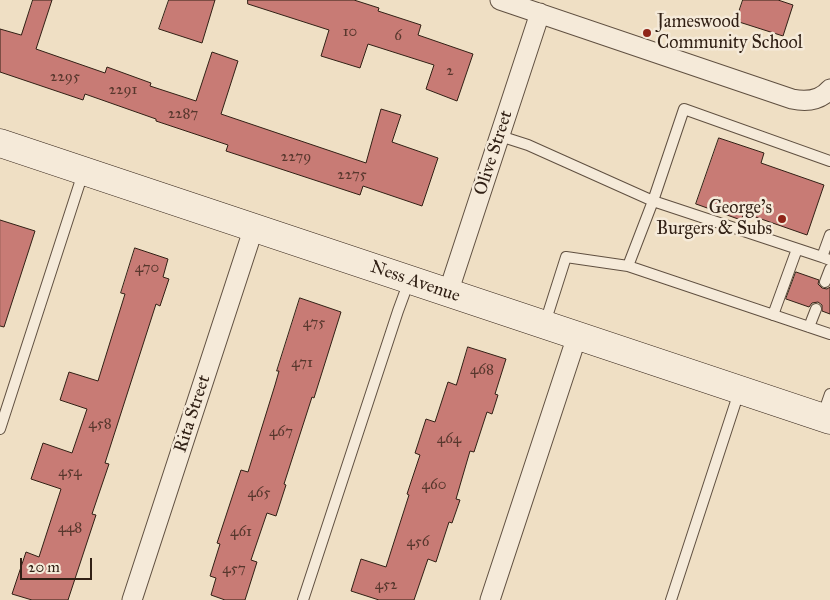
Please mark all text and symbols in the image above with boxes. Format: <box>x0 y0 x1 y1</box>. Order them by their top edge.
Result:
place label: Jameswood Community School <box>657 12 803 54</box>
house number: 10 <box>343 23 357 41</box>
house number: 6 <box>394 27 402 45</box>
marker: Jameswood Community School <box>641 27 653 39</box>
house number: 2 <box>446 62 454 80</box>
house number: 2295 <box>50 68 80 86</box>
house number: 2291 <box>109 81 137 99</box>
house number: 2287 <box>168 105 198 123</box>
street label: Olive Street <box>470 108 518 198</box>
house number: 2279 <box>281 148 311 166</box>
house number: 2275 <box>337 166 367 184</box>
place label: George's Burgers & Subs <box>656 198 772 240</box>
marker: George's Burgers & Subs <box>776 213 788 225</box>
street label: Ness Avenue <box>367 257 463 307</box>
house number: 470 <box>135 259 159 277</box>
house number: 475 <box>303 314 325 332</box>
house number: 471 <box>291 354 313 372</box>
house number: 468 <box>470 361 494 379</box>
street label: Rita Street <box>170 373 216 455</box>
house number: 458 <box>88 415 112 433</box>
house number: 467 <box>269 423 293 441</box>
house number: 464 <box>437 430 461 448</box>
house number: 454 <box>58 463 82 481</box>
house number: 460 <box>422 476 446 494</box>
house number: 465 <box>247 484 271 502</box>
house number: 448 <box>58 519 82 537</box>
house number: 461 <box>230 523 252 541</box>
house number: 456 <box>406 533 430 551</box>
scale bar <box>22 548 95 580</box>
text: 20 m <box>28 558 60 576</box>
house number: 457 <box>222 560 246 578</box>
house number: 452 <box>375 576 397 594</box>

